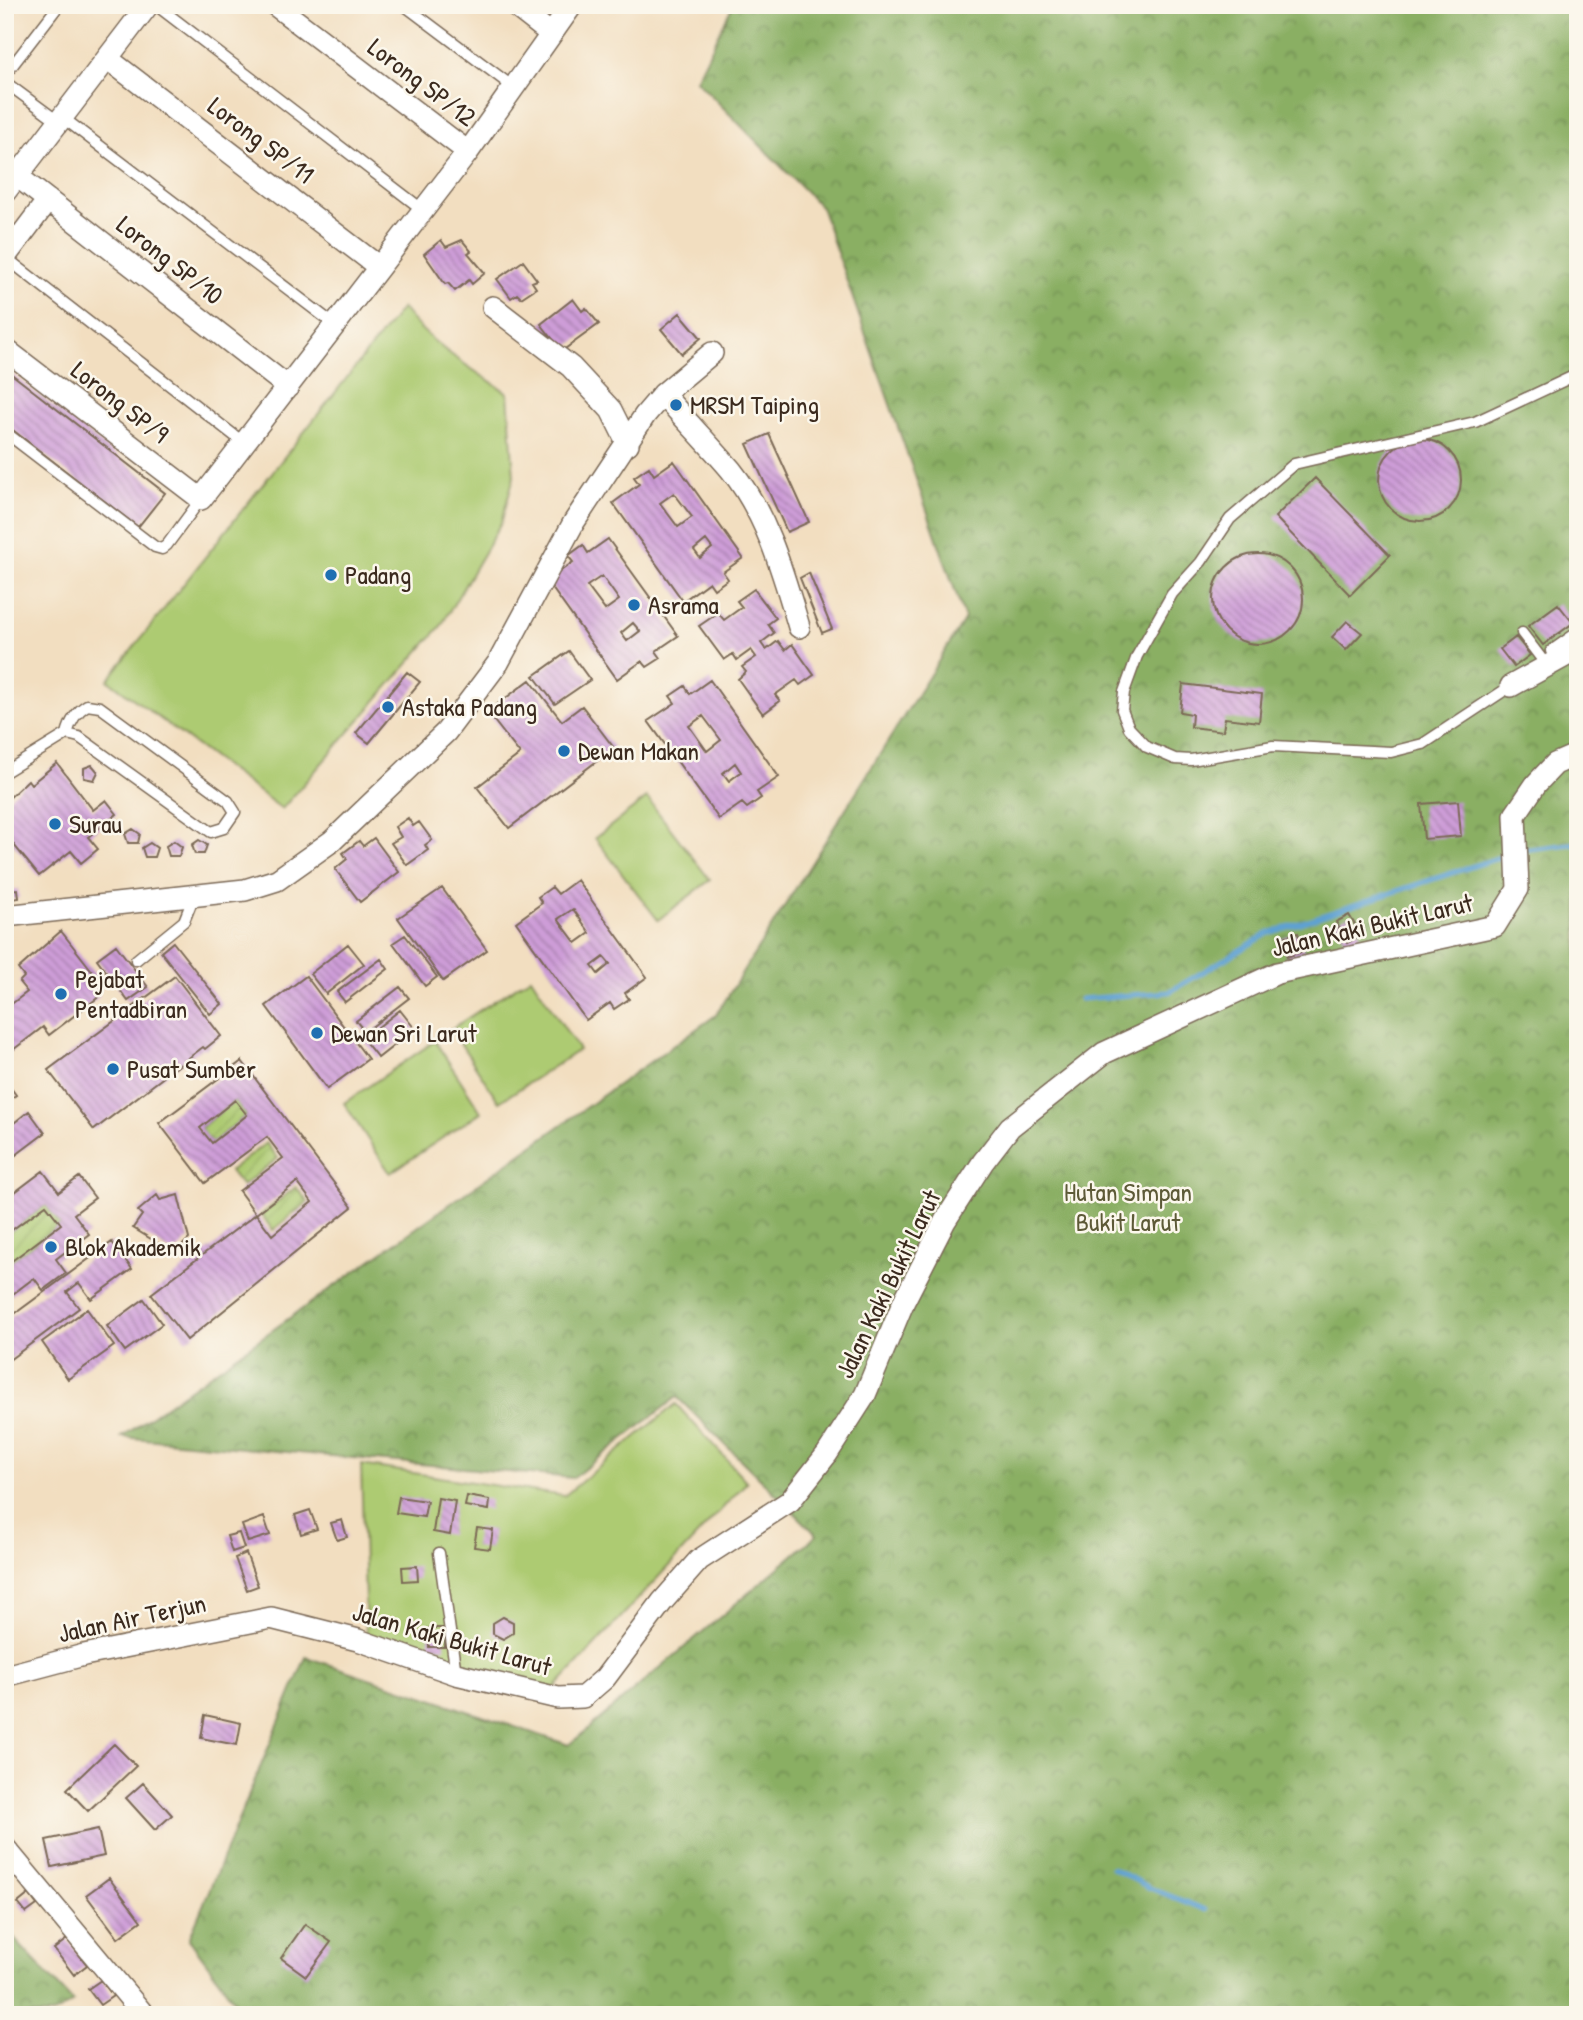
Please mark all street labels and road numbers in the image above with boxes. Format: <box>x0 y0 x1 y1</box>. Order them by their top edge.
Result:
street label: Lorong SP/12 <box>361 29 484 134</box>
street label: Lorong SP/11 <box>201 88 321 191</box>
street label: Lorong SP/10 <box>110 207 231 312</box>
street label: Lorong SP/9 <box>64 352 176 451</box>
street label: Jalan Kaki Bukit Larut <box>1268 884 1477 965</box>
street label: Jalan Kaki Bukit Larut <box>827 1183 949 1384</box>
street label: Jalan Air Terjun <box>55 1585 209 1650</box>
street label: Jalan Kaki Bukit Larut <box>349 1593 557 1684</box>

